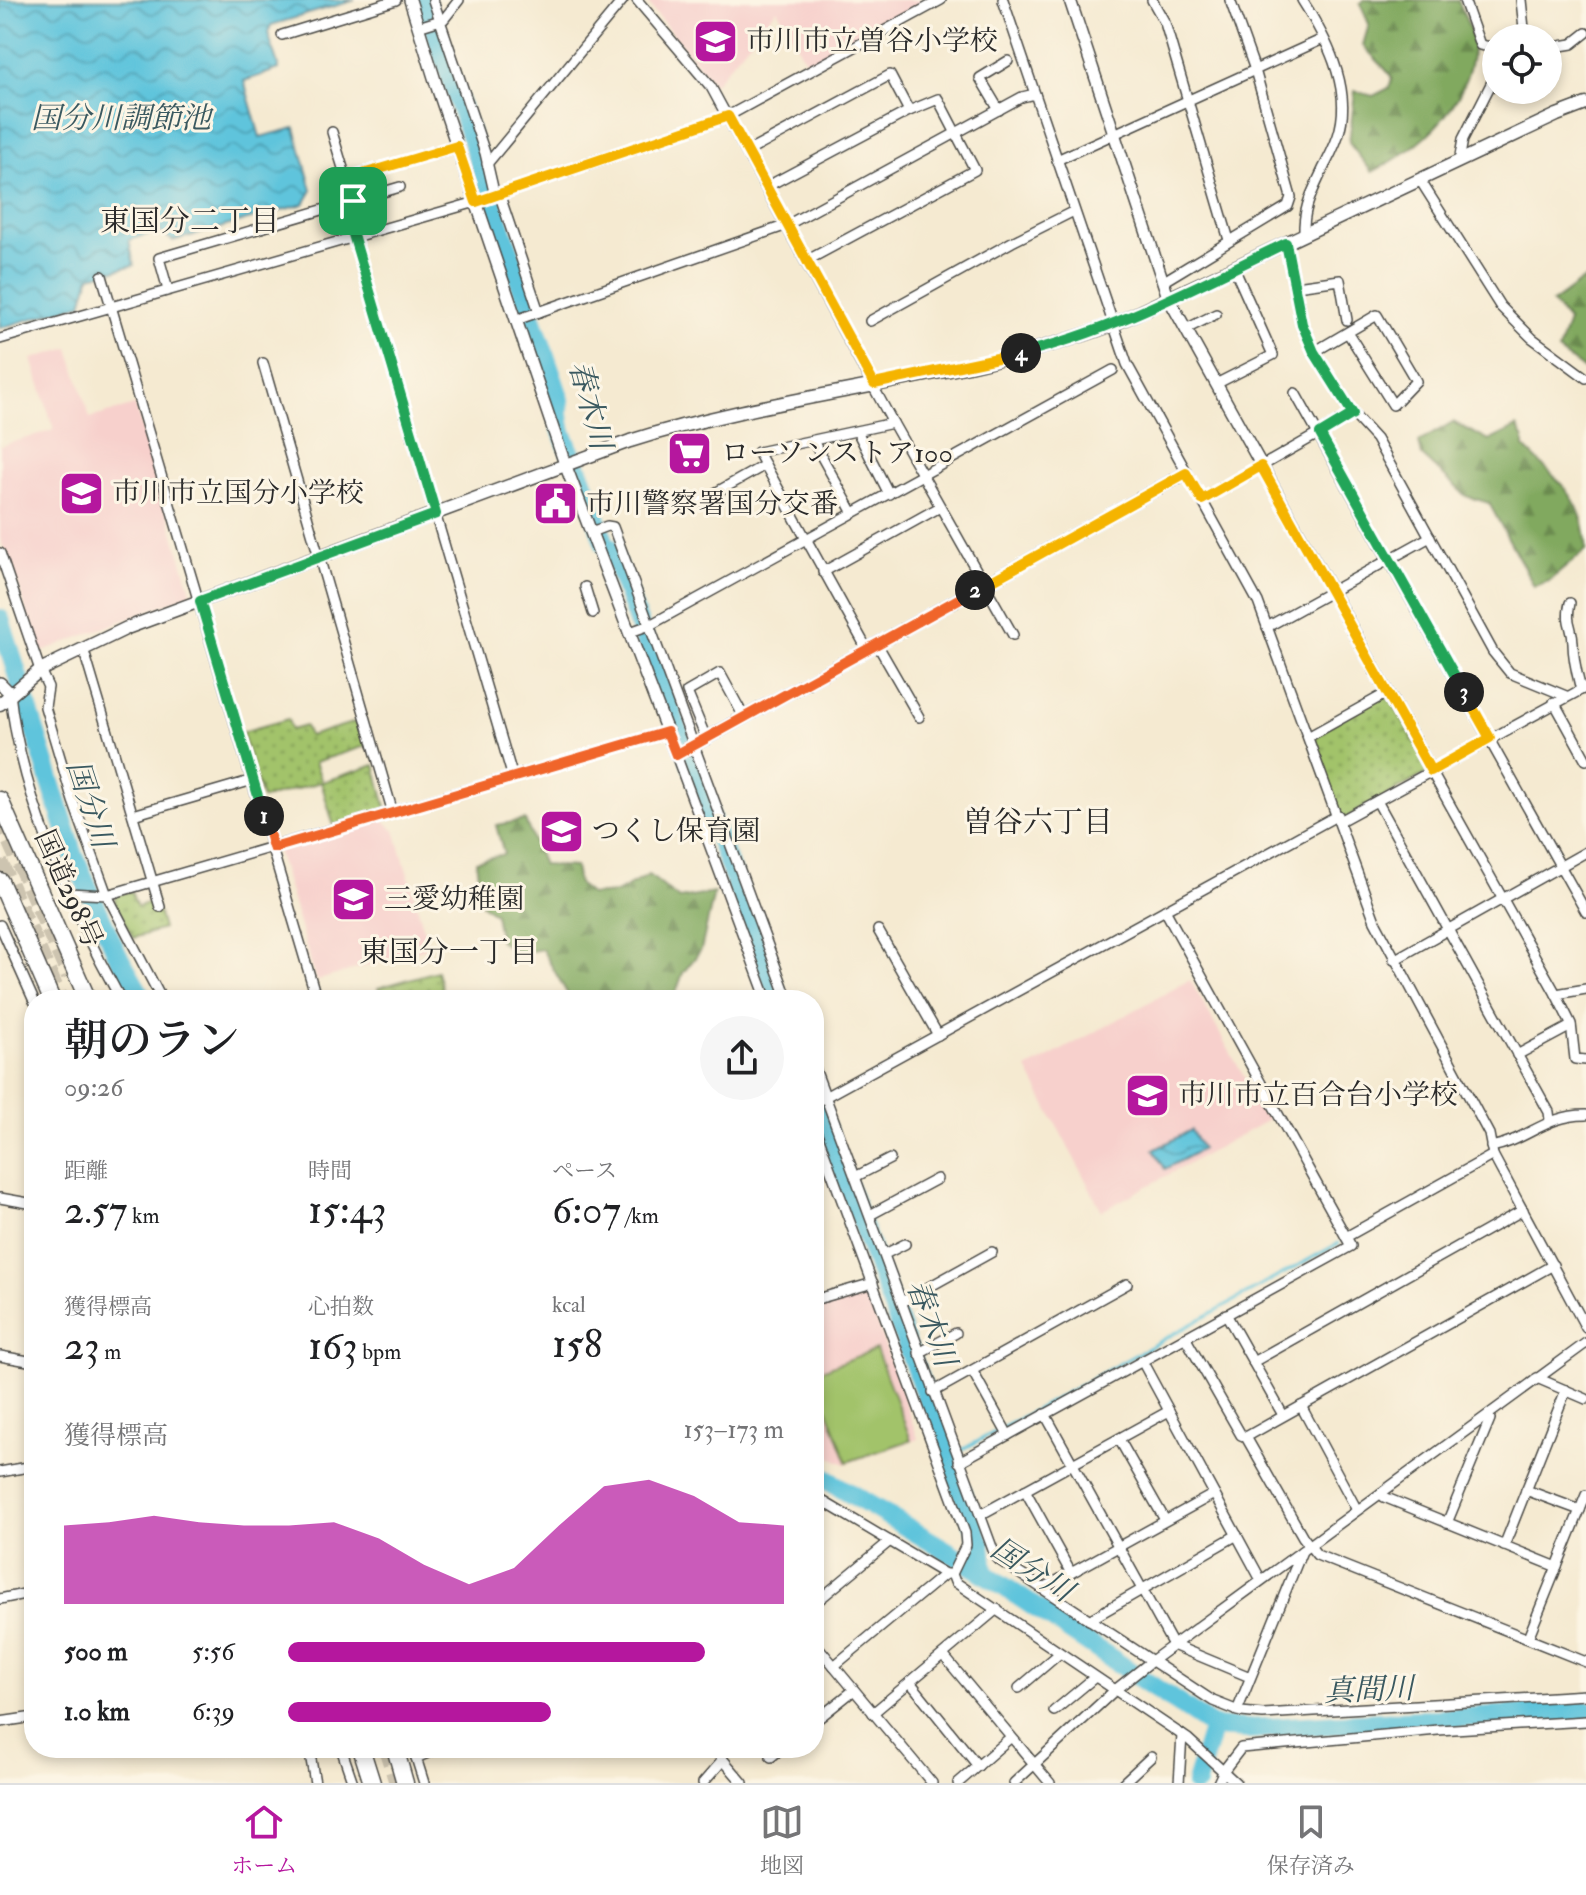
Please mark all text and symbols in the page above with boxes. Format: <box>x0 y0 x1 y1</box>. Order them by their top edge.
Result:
school or university icon: 市川市立曽谷小学校 <box>691 17 739 65</box>
place label: 市川市立曽谷小学校 <box>746 24 998 59</box>
map controls <box>1482 24 1562 104</box>
button: locate <box>1482 24 1562 104</box>
water label: 国分川調節池 <box>31 100 214 137</box>
pin <box>319 167 387 235</box>
icon: arrive <box>331 179 375 223</box>
district label: 東国分二丁目 <box>100 203 280 240</box>
pin: 4 <box>1001 333 1041 373</box>
text: 4 <box>1015 339 1027 367</box>
water label: 春木川 <box>560 357 620 456</box>
supermarket icon: ローソンストア100 <box>666 429 714 477</box>
place label: ローソンストア100 <box>721 436 953 471</box>
school or university icon: 市川市立国分小学校 <box>57 469 105 517</box>
place label: 市川市立国分小学校 <box>112 476 364 511</box>
public building icon: 市川警察署国分交番 <box>531 480 579 528</box>
place label: 市川警察署国分交番 <box>586 487 838 522</box>
pin: 2 <box>955 570 995 610</box>
text: 2 <box>969 576 981 604</box>
pin: 3 <box>1444 672 1484 712</box>
text: 3 <box>1460 678 1468 706</box>
water label: 国分川 <box>58 755 122 855</box>
pin: 1 <box>244 796 284 836</box>
text: 1 <box>260 802 268 830</box>
district label: 曽谷六丁目 <box>963 804 1113 841</box>
school or university icon: つくし保育園 <box>537 807 585 855</box>
place label: つくし保育園 <box>592 814 760 849</box>
street label: 国道298号 <box>26 824 110 954</box>
school or university icon: 三愛幼稚園 <box>329 875 377 923</box>
place label: 三愛幼稚園 <box>384 882 524 917</box>
district label: 東国分一丁目 <box>359 934 539 971</box>
text: 朝のラン <box>64 1014 240 1069</box>
button: share <box>700 1016 784 1100</box>
school or university icon: 市川市立百合台小学校 <box>1123 1071 1171 1119</box>
text: 09:26 <box>64 1072 123 1104</box>
place label: 市川市立百合台小学校 <box>1178 1078 1458 1113</box>
text: 距離 <box>64 1157 108 1185</box>
text: 時間 <box>308 1157 352 1185</box>
text: ペース <box>552 1157 617 1185</box>
text: 2.57 <box>64 1185 127 1236</box>
text: 15:43 <box>308 1185 387 1236</box>
text: 6:07 <box>552 1185 621 1236</box>
text: km <box>127 1202 160 1230</box>
text: /km <box>621 1202 659 1230</box>
water label: 春木川 <box>898 1274 965 1374</box>
text: kcal <box>552 1291 586 1319</box>
text: 獲得標高 <box>64 1293 152 1321</box>
text: 心拍数 <box>308 1293 374 1321</box>
text: 158 <box>552 1319 603 1370</box>
text: 23 <box>64 1321 100 1372</box>
text: 163 <box>308 1321 358 1372</box>
text: m <box>100 1338 121 1366</box>
text: bpm <box>358 1338 401 1366</box>
text: 153–173 m <box>683 1414 784 1446</box>
text: 獲得標高 <box>64 1420 168 1452</box>
water label: 国分川 <box>984 1530 1082 1612</box>
text: 500 m <box>64 1636 128 1668</box>
text: 5:56 <box>192 1636 234 1668</box>
water label: 真間川 <box>1323 1670 1418 1710</box>
text: 1.0 km <box>64 1696 130 1728</box>
text: 6:39 <box>192 1696 235 1728</box>
tab: ホーム <box>231 1800 297 1880</box>
tab: 地図 <box>760 1800 804 1880</box>
tab: 保存済み <box>1267 1800 1355 1880</box>

